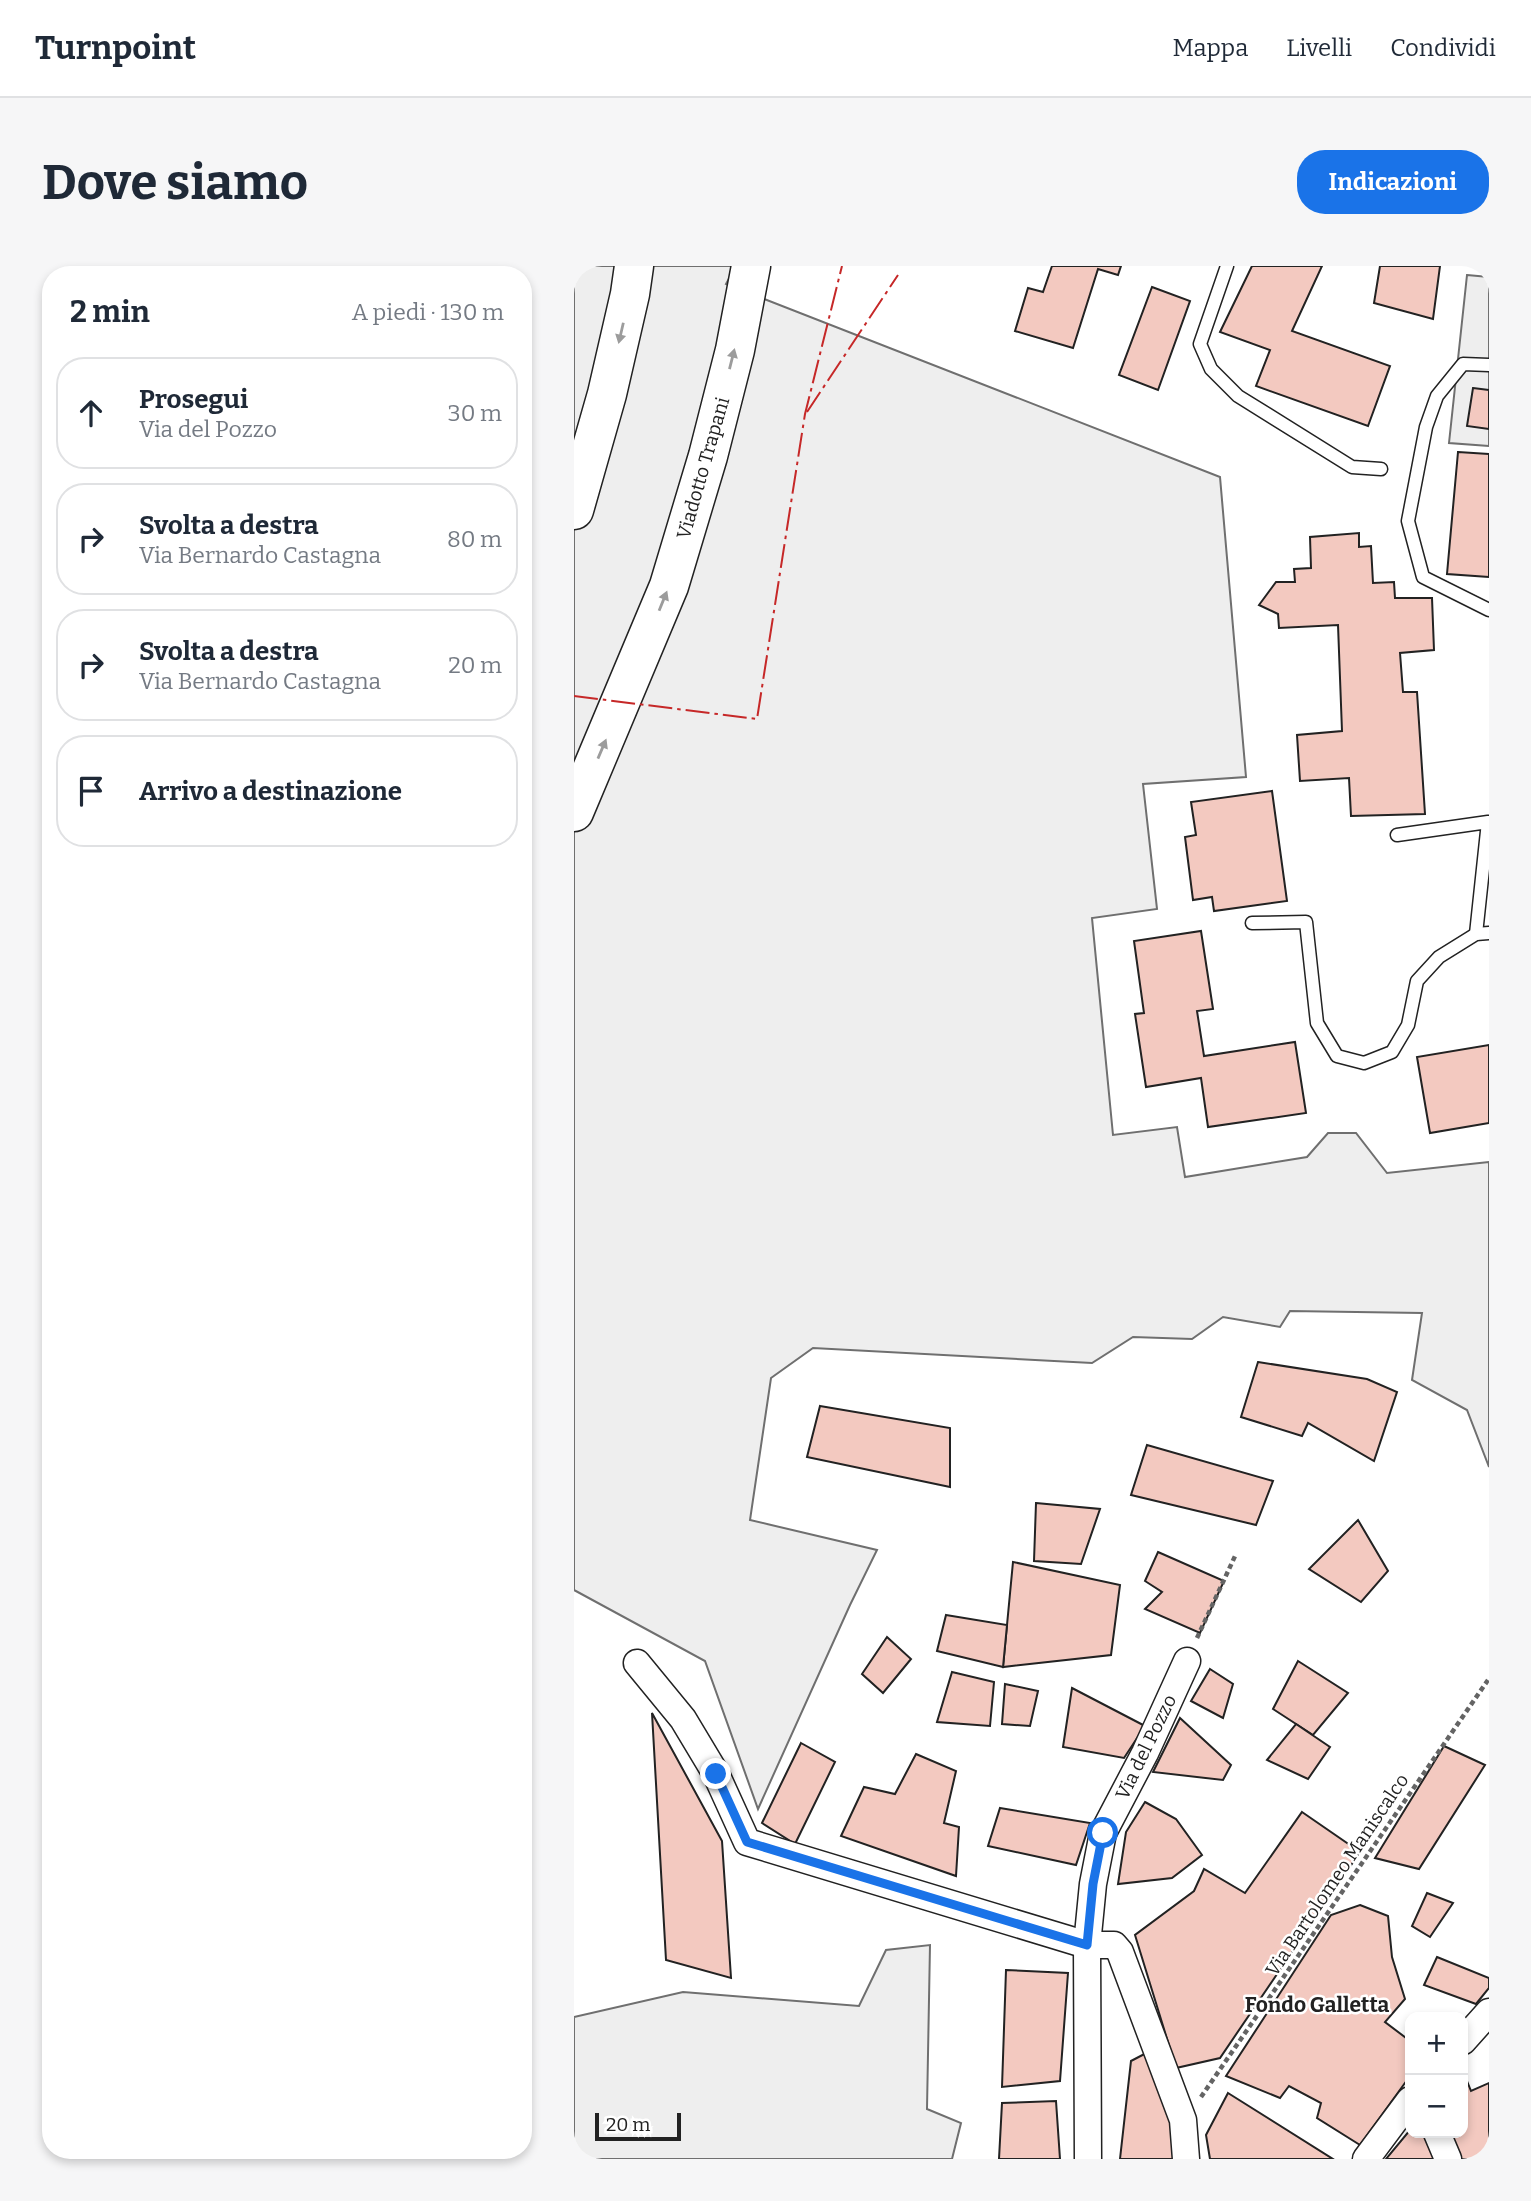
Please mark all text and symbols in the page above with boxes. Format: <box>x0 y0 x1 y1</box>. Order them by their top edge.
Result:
text: Turnpoint <box>35 28 196 68</box>
text: Mappa <box>1172 34 1248 62</box>
text: Livelli <box>1286 34 1352 62</box>
text: Condividi <box>1390 34 1496 62</box>
button: Indicazioni <box>1297 150 1489 214</box>
text: Dove siamo <box>42 153 308 212</box>
text: 2 min <box>70 294 150 330</box>
text: A piedi · 130 m <box>352 298 504 326</box>
one-way arrow <box>615 322 626 344</box>
one-way arrow <box>727 348 738 370</box>
text: Prosegui <box>139 384 248 415</box>
icon: ahead <box>72 394 110 432</box>
street label: Viadotto Trapani <box>672 394 734 542</box>
text: 30 m <box>448 399 502 427</box>
text: Via del Pozzo <box>139 415 277 443</box>
text: Svolta a destra <box>139 510 318 541</box>
icon: right <box>72 520 110 558</box>
text: 80 m <box>447 525 502 553</box>
text: Via Bernardo Castagna <box>139 541 381 569</box>
one-way arrow <box>657 590 668 611</box>
text: Svolta a destra <box>139 636 318 667</box>
icon: right <box>72 646 110 684</box>
text: 20 m <box>448 651 502 679</box>
text: Via Bernardo Castagna <box>139 667 381 695</box>
one-way arrow <box>596 739 607 760</box>
icon: arrive <box>72 772 110 810</box>
text: Arrivo a destinazione <box>139 776 402 807</box>
street label: Via del Pozzo <box>1111 1691 1181 1803</box>
route end <box>700 1758 731 1789</box>
street label: Via Bartolomeo Maniscalco <box>1261 1769 1413 1981</box>
route start <box>1087 1817 1118 1848</box>
district label: Fondo Galletta <box>1245 1992 1389 2018</box>
map controls <box>1405 2012 1468 2138</box>
button: + <box>1405 2012 1468 2075</box>
button: − <box>1405 2075 1468 2138</box>
scale bar <box>595 2110 681 2142</box>
text: 20 m <box>606 2113 650 2136</box>

